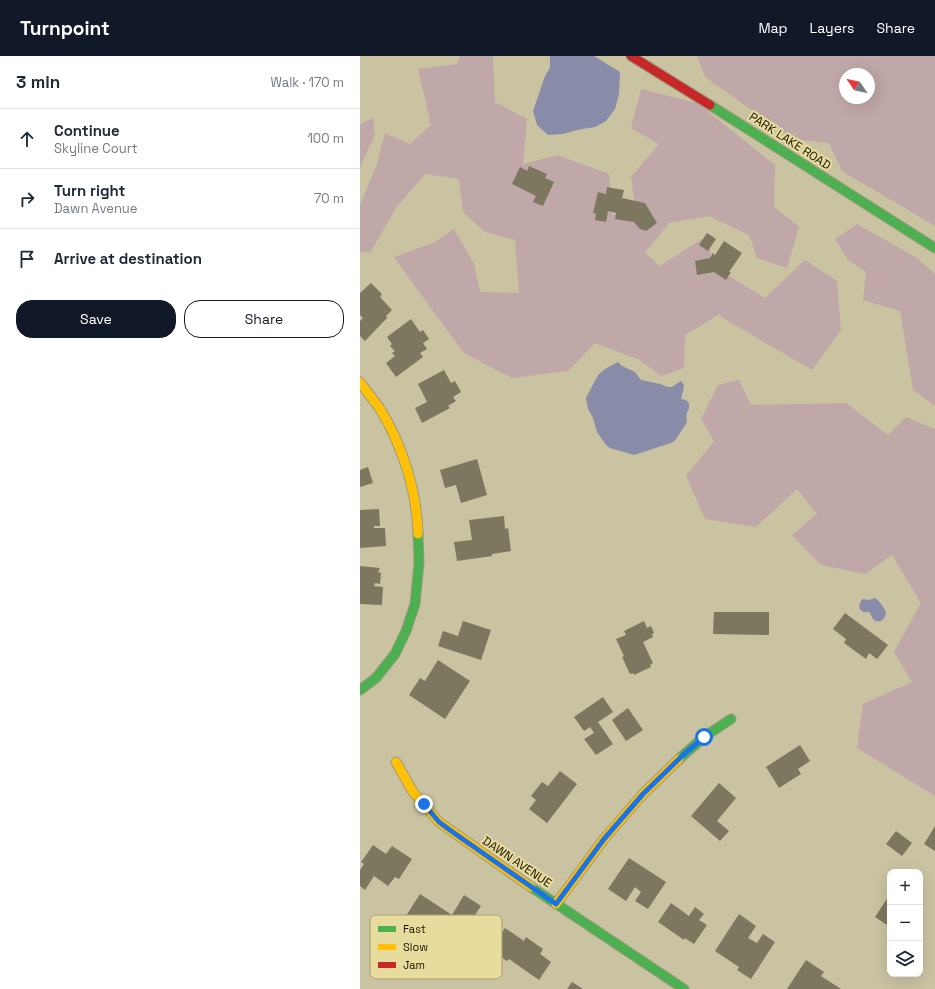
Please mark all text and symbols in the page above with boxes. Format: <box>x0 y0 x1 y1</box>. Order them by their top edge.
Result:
text: Turnpoint <box>20 16 110 41</box>
text: Map <box>758 19 788 37</box>
text: Layers <box>810 19 854 37</box>
text: Share <box>876 19 915 37</box>
north arrow <box>839 68 875 104</box>
text: 3 min <box>16 71 60 93</box>
text: Walk · 170 m <box>270 74 344 91</box>
street label: PARK LAKE ROAD <box>746 109 834 173</box>
text: Continue <box>54 121 120 140</box>
icon: ahead <box>16 128 38 150</box>
text: 100 m <box>307 130 344 147</box>
text: Skyline Court <box>54 140 138 157</box>
text: Turn right <box>54 181 125 200</box>
icon: right <box>16 188 38 210</box>
text: 70 m <box>314 190 344 207</box>
text: Dawn Avenue <box>54 200 137 217</box>
icon: arrive <box>16 248 38 270</box>
text: Arrive at destination <box>54 249 202 268</box>
button: Save <box>16 300 176 338</box>
button: Share <box>184 300 344 338</box>
route start <box>695 728 713 746</box>
route end <box>415 795 433 813</box>
street label: DAWN AVENUE <box>479 833 555 891</box>
map controls <box>887 869 923 977</box>
button: + <box>887 869 923 905</box>
button: − <box>887 905 923 941</box>
legend <box>370 915 502 979</box>
text: Fast <box>403 922 426 936</box>
text: Slow <box>403 940 428 954</box>
button: layers <box>887 941 923 977</box>
text: Jam <box>403 958 425 972</box>

